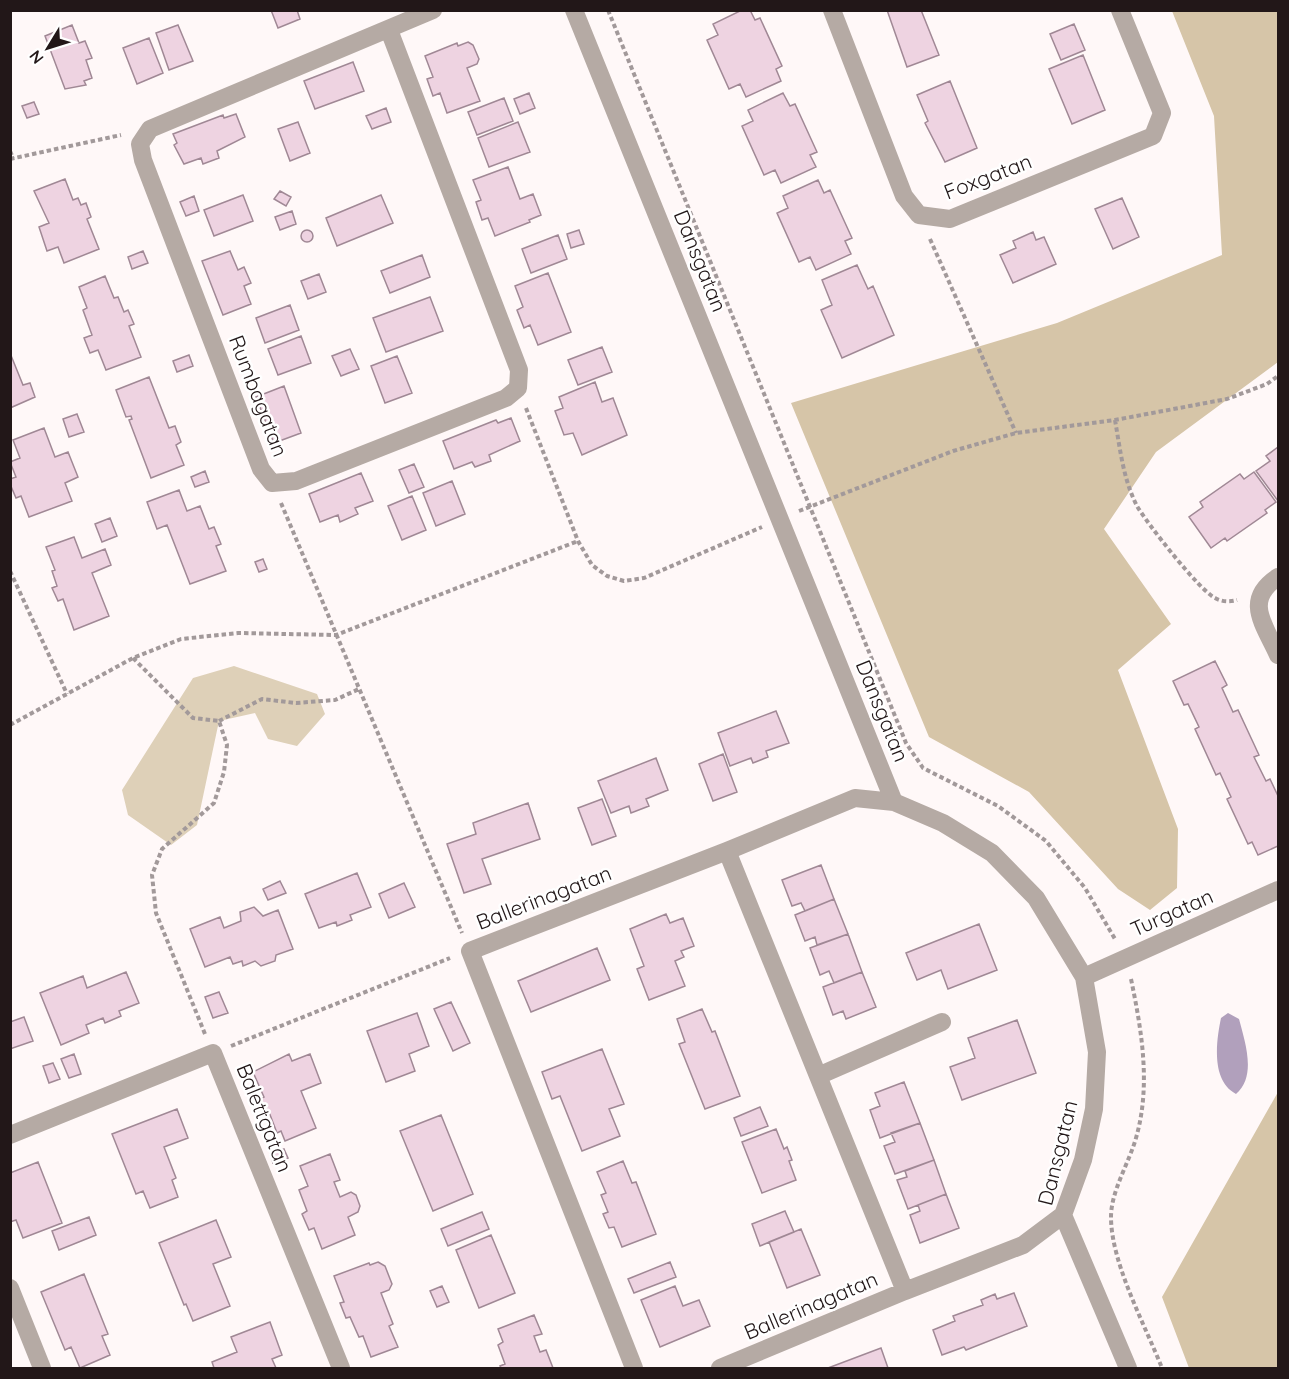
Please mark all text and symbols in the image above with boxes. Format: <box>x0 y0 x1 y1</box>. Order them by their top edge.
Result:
north arrow <box>18 18 78 78</box>
text: N <box>25 46 48 68</box>
street label: Foxgatan <box>940 147 1035 205</box>
street label: Dansgatan <box>669 206 733 315</box>
street label: Rumbagatan <box>224 331 294 460</box>
street label: Dansgatan <box>851 656 915 765</box>
street label: Ballerinagatan <box>472 859 615 935</box>
street label: Turgatan <box>1126 882 1217 942</box>
street label: Balettgatan <box>231 1060 298 1176</box>
street label: Dansgatan <box>1031 1097 1083 1208</box>
street label: Ballerinagatan <box>740 1265 881 1345</box>

